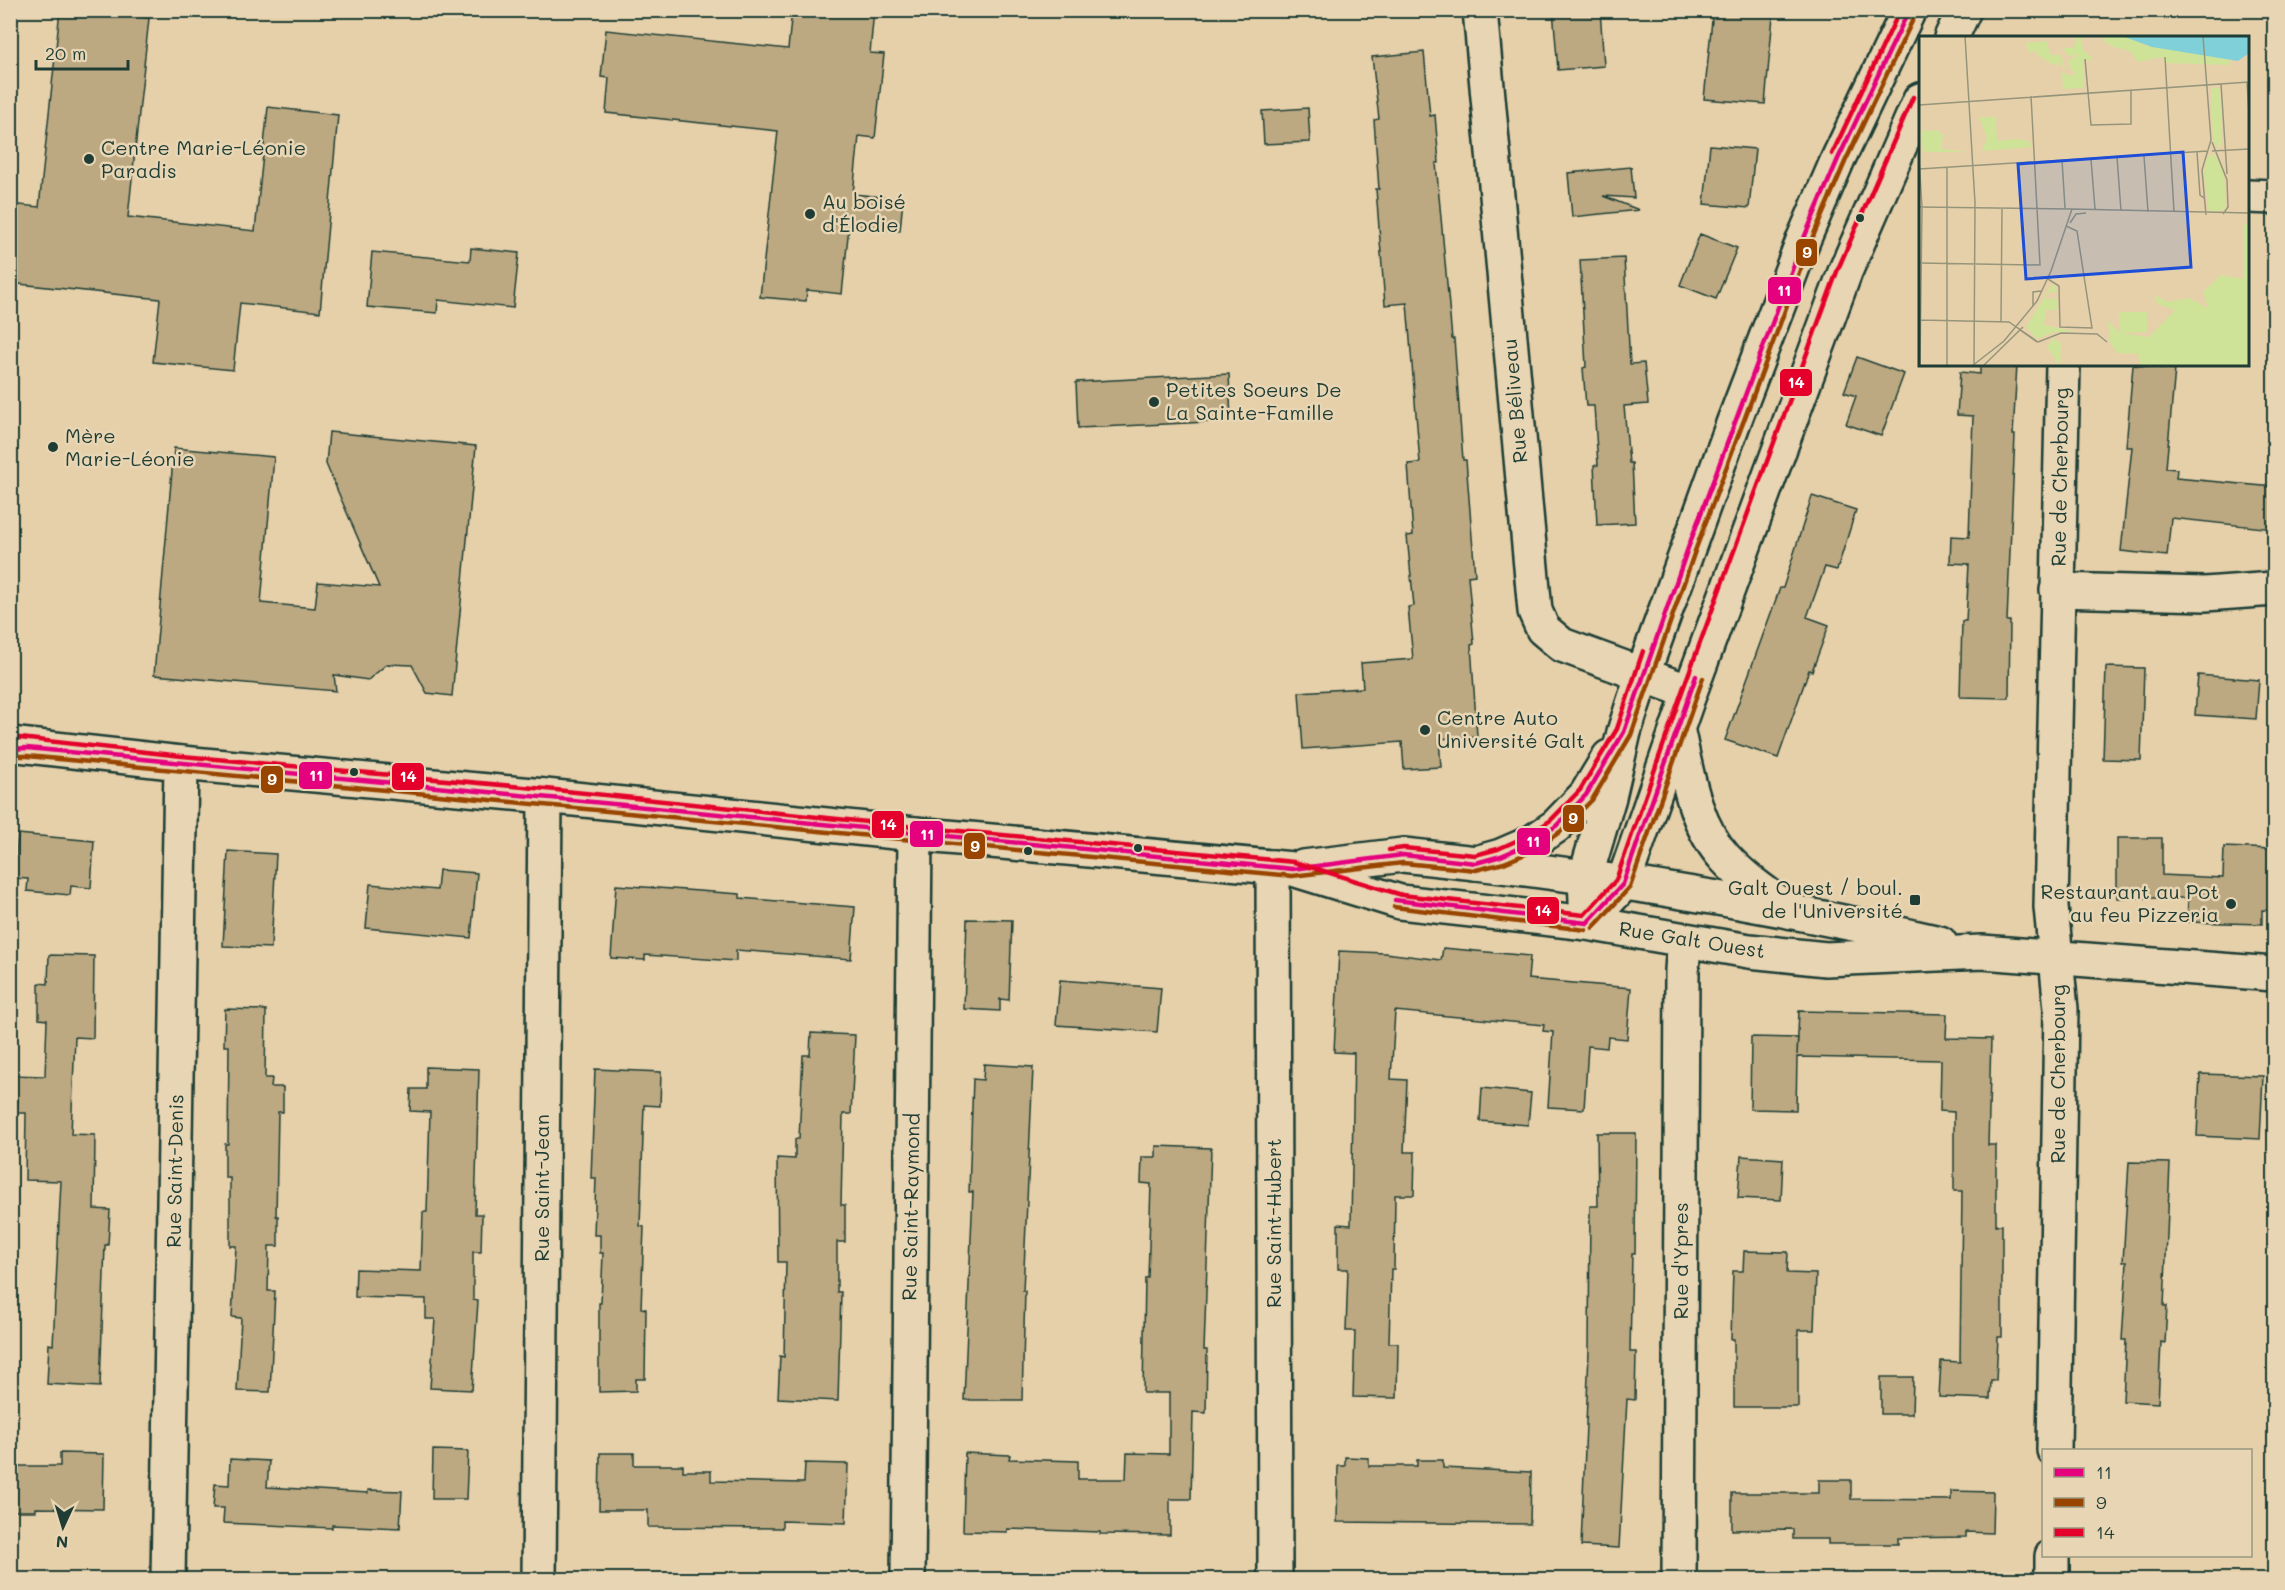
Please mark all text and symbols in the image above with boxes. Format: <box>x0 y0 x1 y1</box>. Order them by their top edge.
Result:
scale bar <box>36 33 128 71</box>
inset map <box>1919 36 2249 366</box>
text: 20 m <box>45 41 86 65</box>
place label: Centre Marie-Léonie Paradis <box>101 134 306 183</box>
marker: Centre Marie-Léonie Paradis <box>82 152 96 166</box>
place label: Au boisé d'Élodie <box>822 188 906 237</box>
marker: Au boisé d'Élodie <box>803 207 817 221</box>
unlabelled marker <box>1854 212 1866 224</box>
line badge: 9 <box>1795 238 1818 267</box>
text: 9 <box>1802 241 1812 262</box>
line badge: 11 <box>1767 276 1802 305</box>
text: 11 <box>1777 279 1791 300</box>
street label: Rue Béliveau <box>1496 338 1532 464</box>
line badge: 14 <box>1779 368 1813 397</box>
text: 14 <box>1787 371 1805 392</box>
place label: Petites Soeurs De La Sainte-Famille <box>1166 376 1342 425</box>
street label: Rue de Cherbourg <box>2044 387 2074 567</box>
marker: Petites Soeurs De La Sainte-Famille <box>1147 395 1161 409</box>
place label: Mère Marie-Léonie <box>65 422 195 471</box>
marker: Mère Marie-Léonie <box>46 440 60 454</box>
place label: Centre Auto Université Galt <box>1437 704 1585 753</box>
marker: Centre Auto Université Galt <box>1418 723 1432 737</box>
line badge: 11 <box>298 761 333 790</box>
line badge: 14 <box>391 762 425 791</box>
text: 11 <box>309 764 323 785</box>
line badge: 9 <box>260 765 284 794</box>
text: 14 <box>399 765 417 786</box>
unlabelled marker <box>348 766 360 778</box>
text: 9 <box>267 768 277 789</box>
line badge: 9 <box>1562 804 1585 833</box>
text: 9 <box>1568 807 1578 828</box>
line badge: 14 <box>871 810 905 839</box>
text: 14 <box>879 813 897 834</box>
line badge: 11 <box>909 820 944 848</box>
text: 11 <box>920 823 934 844</box>
line badge: 11 <box>1516 827 1551 856</box>
text: 11 <box>1526 830 1540 851</box>
line badge: 9 <box>963 832 986 860</box>
text: 9 <box>970 835 980 856</box>
unlabelled marker <box>1132 842 1144 854</box>
unlabelled marker <box>1022 845 1034 857</box>
place label: Galt Ouest / boul. de l'Université <box>1728 874 1903 923</box>
place label: Restaurant au Pot au feu Pizzeria <box>2040 878 2219 927</box>
marker: Galt Ouest / boul. de l'Université <box>1908 893 1922 907</box>
line badge: 14 <box>1526 896 1560 925</box>
marker: Restaurant au Pot au feu Pizzeria <box>2224 897 2238 911</box>
text: 14 <box>1534 899 1552 920</box>
street label: Rue Galt Ouest <box>1617 915 1767 963</box>
street label: Rue de Cherbourg <box>2044 984 2070 1164</box>
street label: Rue Saint-Denis <box>160 1094 188 1248</box>
street label: Rue Saint-Raymond <box>895 1113 925 1301</box>
street label: Rue Saint-Jean <box>528 1114 554 1262</box>
street label: Rue Saint-Hubert <box>1260 1138 1286 1308</box>
street label: Rue d'Ypres <box>1667 1202 1693 1320</box>
legend <box>2042 1449 2252 1557</box>
text: 11 <box>2096 1460 2112 1484</box>
text: 9 <box>2096 1490 2107 1514</box>
north arrow <box>33 1497 93 1557</box>
text: 14 <box>2096 1520 2115 1544</box>
text: N <box>55 1532 69 1553</box>

